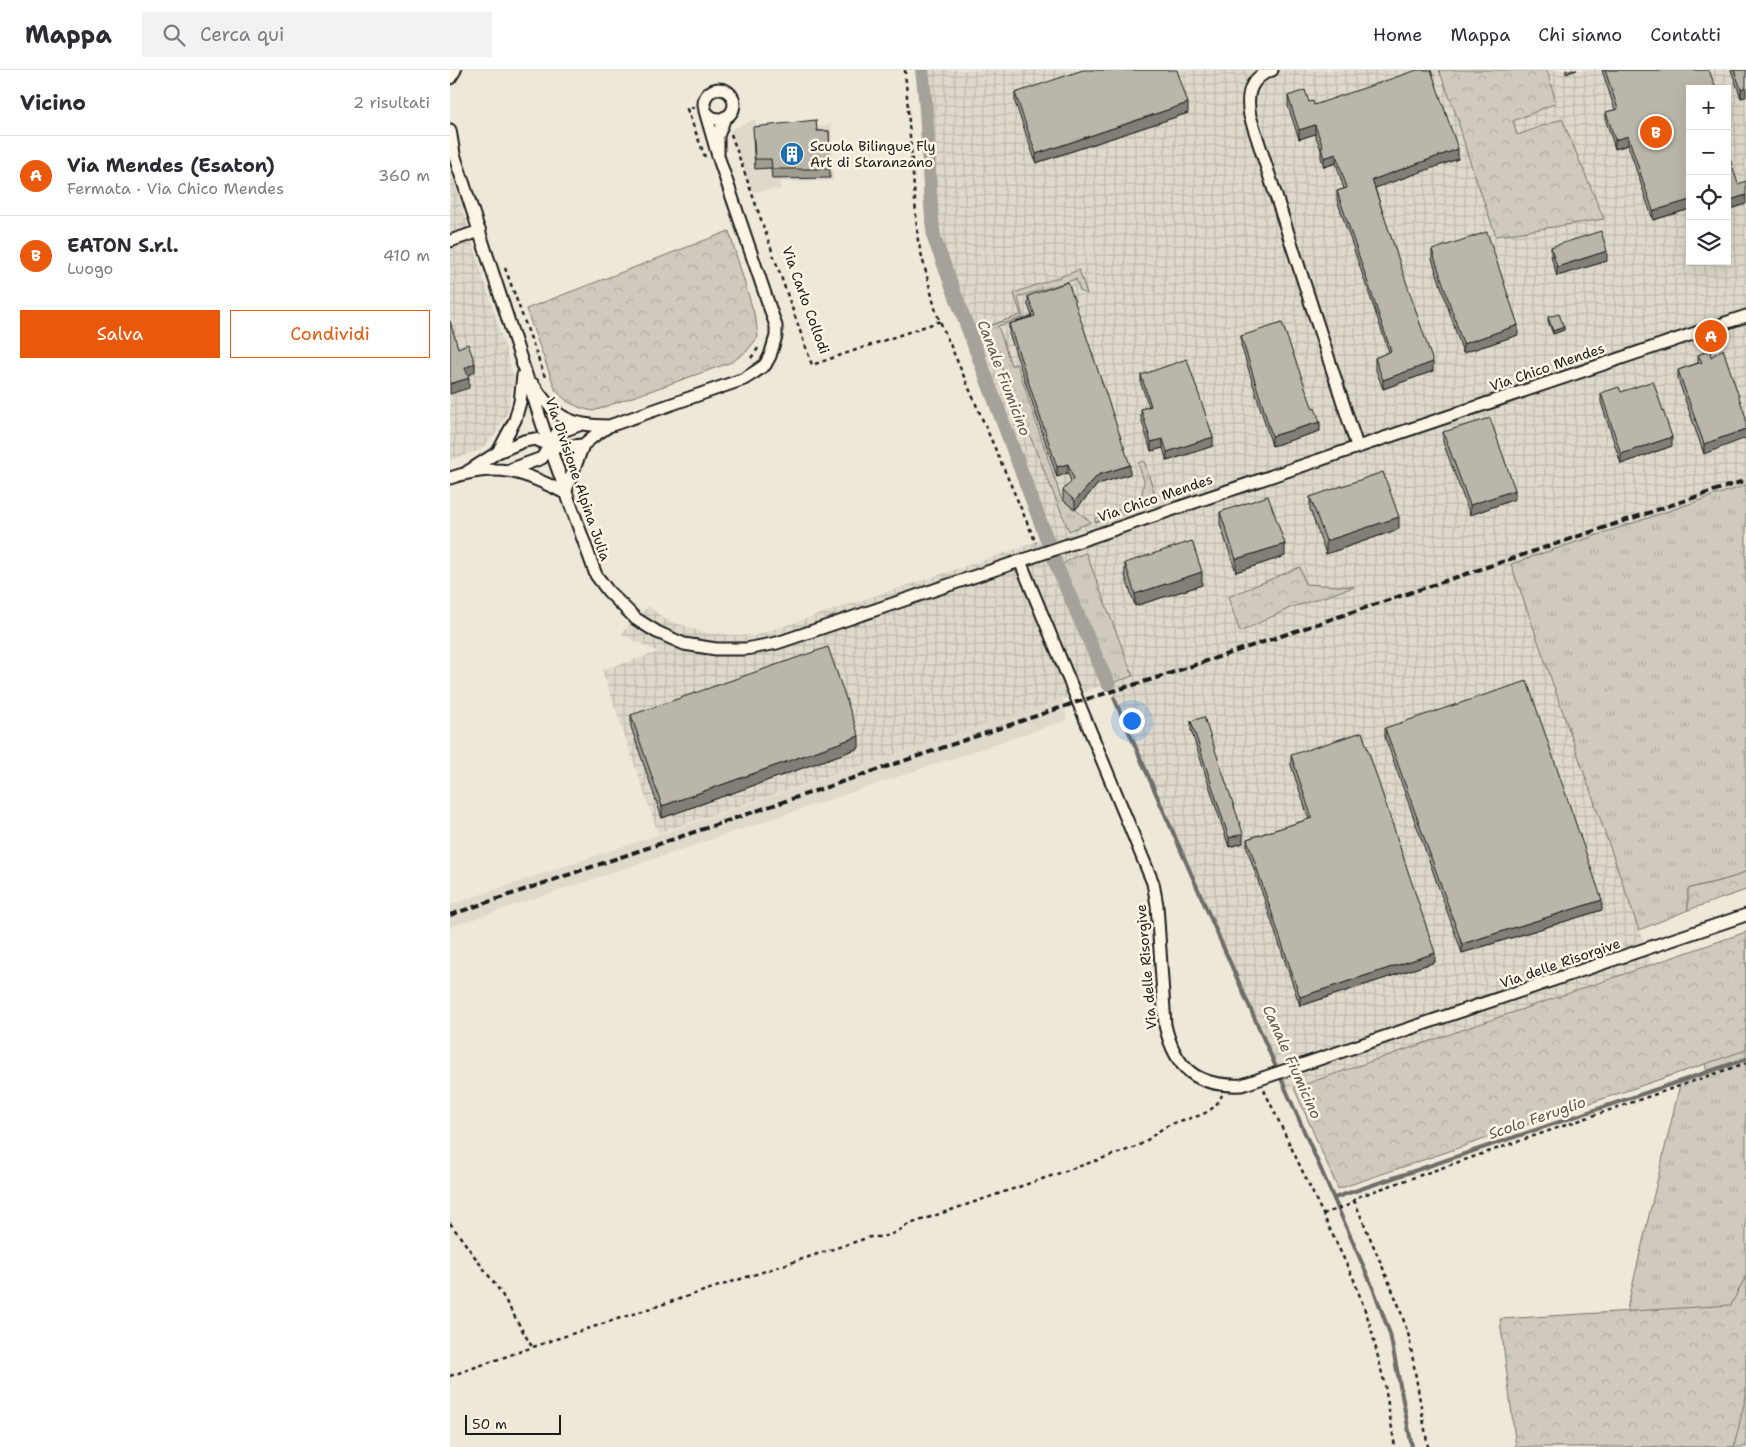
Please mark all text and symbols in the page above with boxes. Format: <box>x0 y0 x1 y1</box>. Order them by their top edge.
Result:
search box <box>142 12 492 57</box>
text: Mappa <box>25 19 112 51</box>
icon: search <box>160 21 188 49</box>
text: Cerca qui <box>200 22 284 47</box>
text: Home <box>1373 23 1422 47</box>
text: Mappa <box>1450 23 1510 47</box>
text: Chi siamo <box>1538 23 1622 47</box>
text: Contatti <box>1650 23 1721 47</box>
map controls <box>1686 85 1731 265</box>
button: + <box>1686 85 1731 130</box>
text: Vicino <box>20 89 86 117</box>
text: 2 risultati <box>353 92 430 113</box>
pin: B <box>1640 113 1672 151</box>
button: − <box>1686 130 1731 175</box>
place label: Scuola Bilingue Fly Art di Staranzano <box>810 137 936 171</box>
building icon: Scuola Bilingue Fly Art di Staranzano <box>779 141 805 167</box>
text: Via Mendes (Esaton) <box>67 153 275 178</box>
text: A <box>30 165 42 186</box>
text: 360 m <box>378 165 430 186</box>
button: locate <box>1686 175 1731 220</box>
text: Fermata · Via Chico Mendes <box>67 178 284 199</box>
button: layers <box>1686 220 1731 265</box>
text: EATON S.r.l. <box>67 233 179 258</box>
street label: Via Carlo Collodi <box>778 244 834 356</box>
text: B <box>31 245 41 266</box>
text: 410 m <box>383 245 430 266</box>
text: Luogo <box>67 258 113 279</box>
button: Salva <box>20 310 220 358</box>
button: Condividi <box>230 310 430 358</box>
water label: Canale Fiumicino <box>973 317 1035 439</box>
pin: A <box>1695 317 1727 355</box>
street label: Via Chico Mendes <box>1487 339 1607 395</box>
street label: Via Divisione Alpina Julia <box>542 395 615 563</box>
street label: Via Chico Mendes <box>1095 470 1215 526</box>
your location <box>1119 708 1145 734</box>
street label: Via delle Risorgive <box>1132 903 1160 1031</box>
street label: Via delle Risorgive <box>1497 934 1623 992</box>
water label: Canale Fiumicino <box>1258 1002 1326 1122</box>
water label: Scolo Feruglio <box>1485 1092 1589 1144</box>
scale bar <box>465 1412 561 1435</box>
text: 50 m <box>472 1415 507 1433</box>

